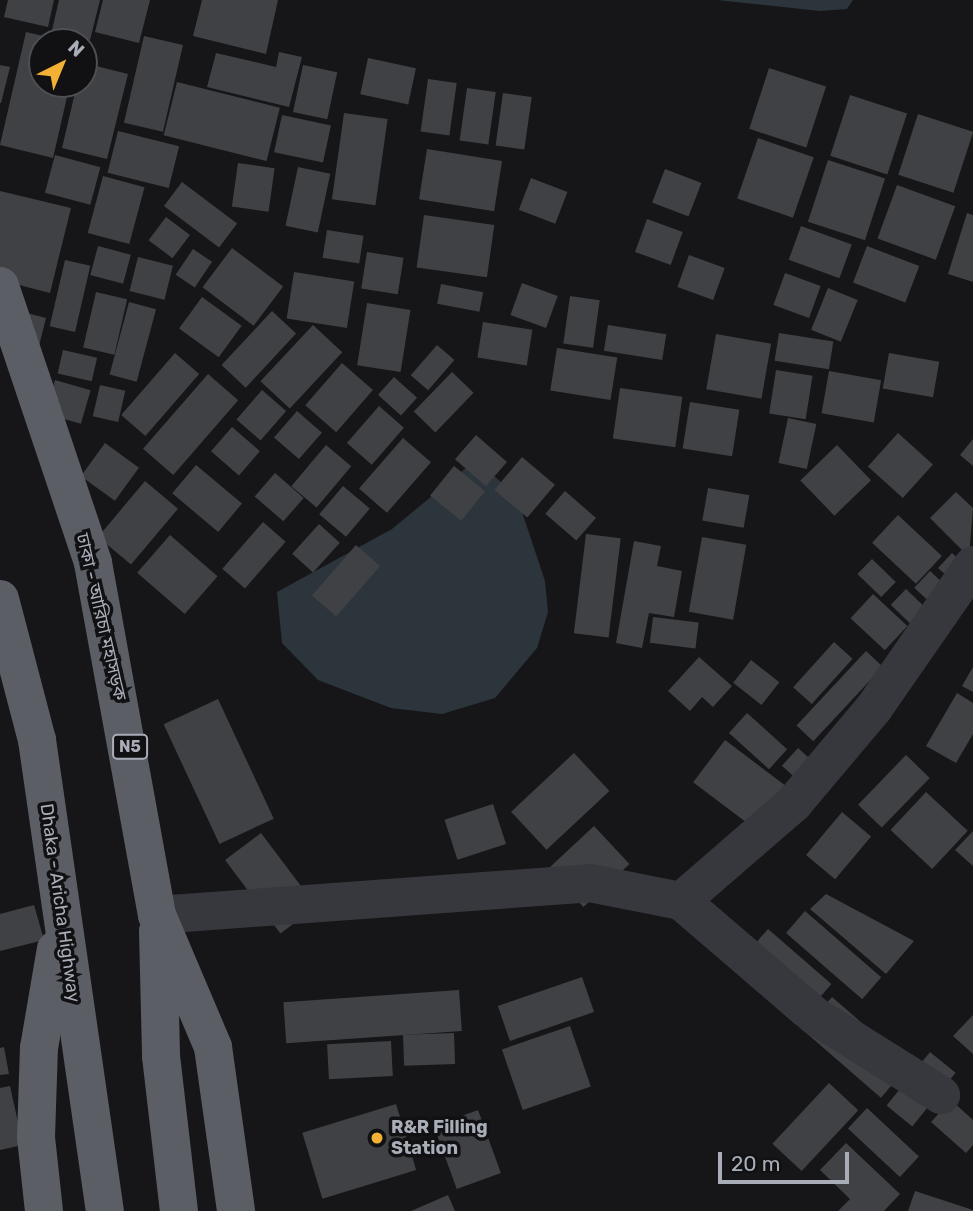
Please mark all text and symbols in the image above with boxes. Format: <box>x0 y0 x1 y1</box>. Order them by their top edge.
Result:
north arrow <box>28 28 98 98</box>
text: N <box>63 36 89 62</box>
street label: ঢাকা - আরিচা মহাসড়ক <box>71 531 131 703</box>
road number: N5 <box>111 734 149 760</box>
street label: Dhaka - Aricha Highway <box>35 802 85 1004</box>
place label: R&R Filling Station <box>391 1117 488 1160</box>
marker: R&R Filling Station <box>369 1130 385 1146</box>
scale bar <box>721 1138 852 1182</box>
text: 20 m <box>731 1151 780 1176</box>

